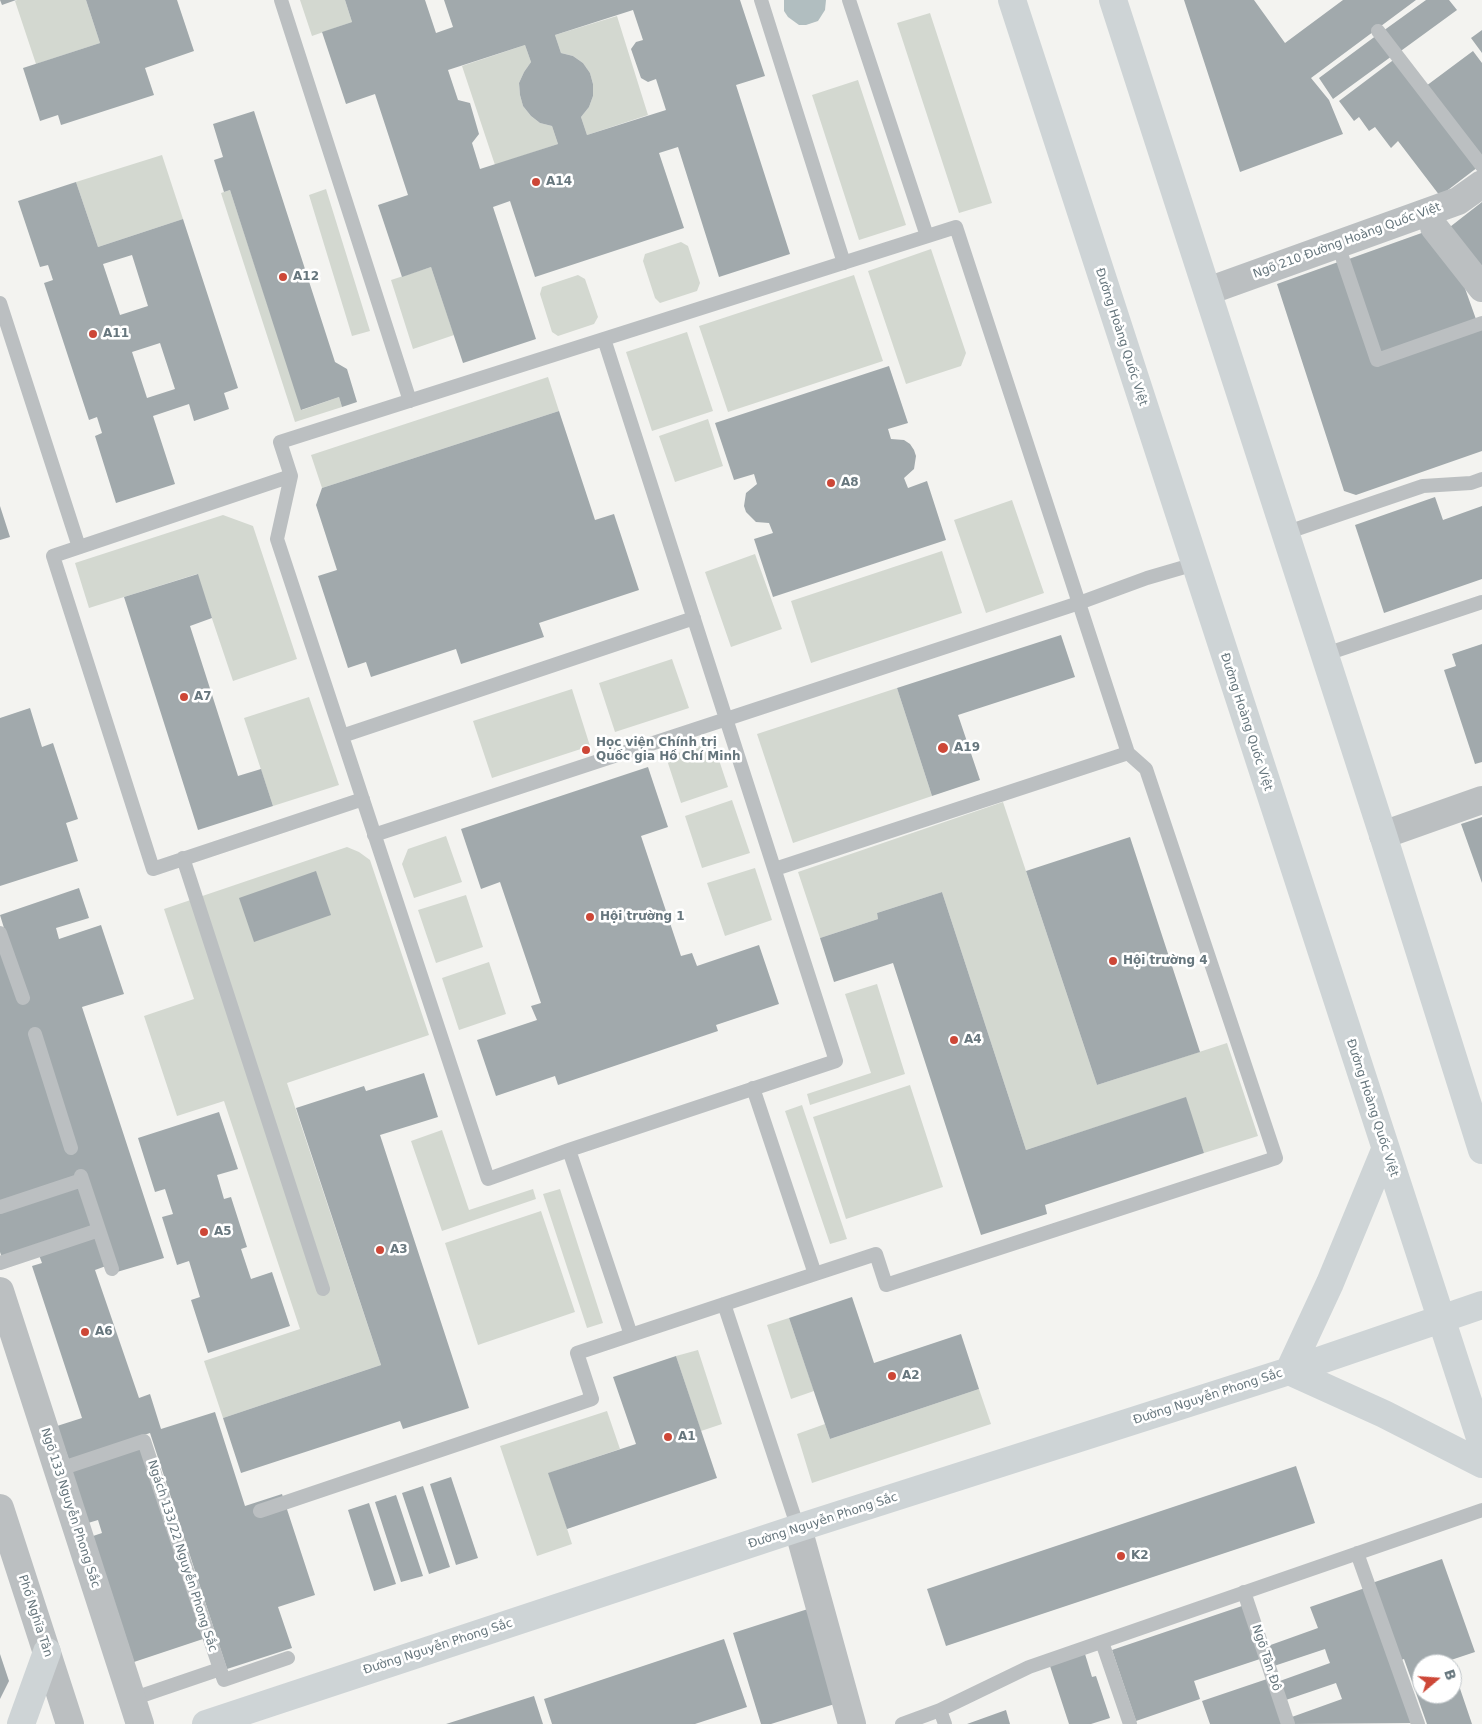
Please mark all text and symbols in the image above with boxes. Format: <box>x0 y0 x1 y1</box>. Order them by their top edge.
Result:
place label: A14 <box>546 175 572 189</box>
marker: A14 <box>530 176 542 188</box>
street label: Ngõ 210 Đường Hoàng Quốc Việt <box>1251 200 1443 282</box>
street label: Đường Hoàng Quốc Việt <box>1092 266 1150 408</box>
place label: A12 <box>293 270 319 284</box>
marker: A12 <box>277 271 289 283</box>
place label: A11 <box>103 327 129 341</box>
marker: A11 <box>87 328 99 340</box>
place label: A8 <box>841 476 859 490</box>
marker: A8 <box>825 477 837 489</box>
street label: Đường Hoàng Quốc Việt <box>1217 651 1275 793</box>
place label: A7 <box>194 690 212 704</box>
marker: A7 <box>178 691 190 703</box>
place label: Học viện Chính trị Quốc gia Hồ Chí Minh <box>596 736 741 764</box>
marker: A19 <box>936 741 950 755</box>
place label: A19 <box>954 741 980 755</box>
marker: Học viện Chính trị Quốc gia Hồ Chí Minh <box>580 744 592 756</box>
place label: Hội trường 1 <box>600 910 685 924</box>
marker: Hội trường 1 <box>584 911 596 923</box>
place label: Hội trường 4 <box>1123 954 1208 968</box>
marker: Hội trường 4 <box>1107 955 1119 967</box>
place label: A4 <box>964 1033 982 1047</box>
marker: A4 <box>948 1034 960 1046</box>
street label: Đường Hoàng Quốc Việt <box>1343 1037 1401 1179</box>
place label: A5 <box>214 1225 232 1239</box>
marker: A5 <box>198 1226 210 1238</box>
place label: A3 <box>390 1243 408 1257</box>
marker: A3 <box>374 1244 386 1256</box>
place label: A6 <box>95 1325 113 1339</box>
marker: A6 <box>79 1326 91 1338</box>
street label: Đường Nguyễn Phong Sắc <box>1132 1366 1284 1428</box>
place label: A2 <box>902 1369 920 1383</box>
marker: A2 <box>886 1370 898 1382</box>
street label: Ngõ 133 Nguyễn Phong Sắc <box>37 1426 103 1590</box>
place label: A1 <box>678 1430 696 1444</box>
marker: A1 <box>662 1431 674 1443</box>
street label: Ngách 133/22 Nguyễn Phong Sắc <box>144 1458 220 1654</box>
street label: Đường Nguyễn Phong Sắc <box>747 1490 899 1552</box>
place label: K2 <box>1131 1549 1149 1563</box>
marker: K2 <box>1115 1550 1127 1562</box>
street label: Phố Nghĩa Tân <box>15 1573 55 1659</box>
street label: Đường Nguyễn Phong Sắc <box>362 1616 514 1678</box>
street label: Ngõ Tân Đô <box>1248 1623 1284 1693</box>
north arrow <box>1412 1654 1462 1704</box>
text: B <box>1441 1667 1460 1682</box>

